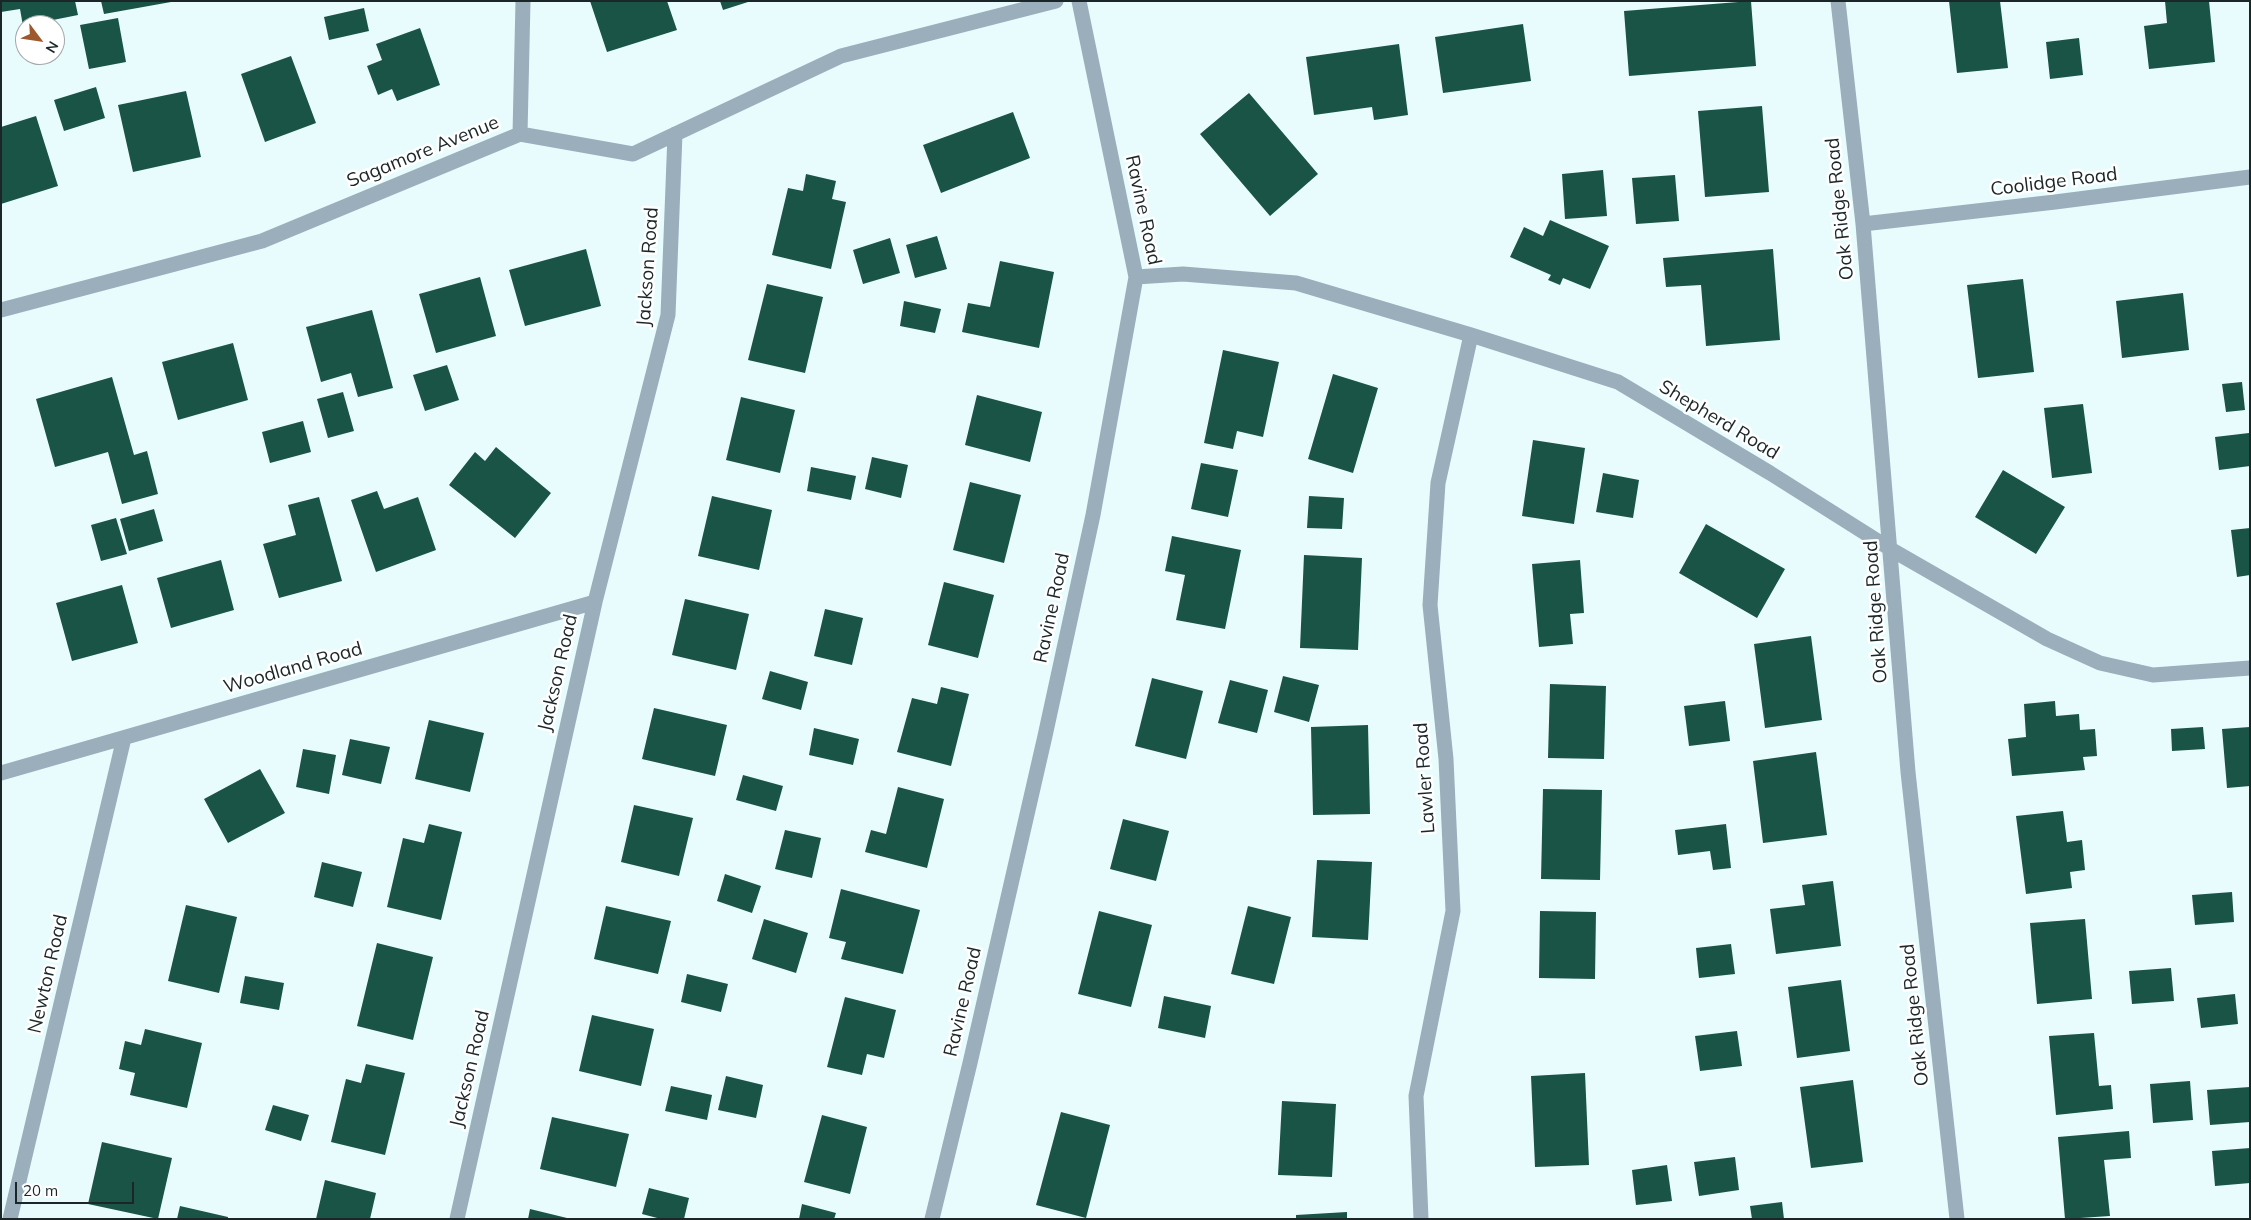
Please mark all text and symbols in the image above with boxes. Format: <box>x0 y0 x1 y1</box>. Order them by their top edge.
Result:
north arrow <box>15 15 65 65</box>
text: N <box>42 38 62 56</box>
street label: Sagamore Avenue <box>344 111 502 193</box>
street label: Oak Ridge Road <box>1821 137 1859 281</box>
street label: Ravine Road <box>1120 153 1166 267</box>
street label: Coolidge Road <box>1989 163 2119 201</box>
street label: Jackson Road <box>632 207 664 327</box>
street label: Shepherd Road <box>1655 375 1783 465</box>
street label: Oak Ridge Road <box>1860 540 1892 684</box>
street label: Ravine Road <box>1029 551 1075 665</box>
street label: Jackson Road <box>533 612 583 734</box>
street label: Woodland Road <box>221 637 365 699</box>
street label: Lawler Road <box>1410 722 1440 834</box>
street label: Newton Road <box>23 912 73 1036</box>
street label: Oak Ridge Road <box>1896 943 1934 1087</box>
street label: Ravine Road <box>939 945 987 1059</box>
street label: Jackson Road <box>445 1008 495 1130</box>
scale bar <box>18 1172 136 1204</box>
text: 20 m <box>23 1181 58 1200</box>

